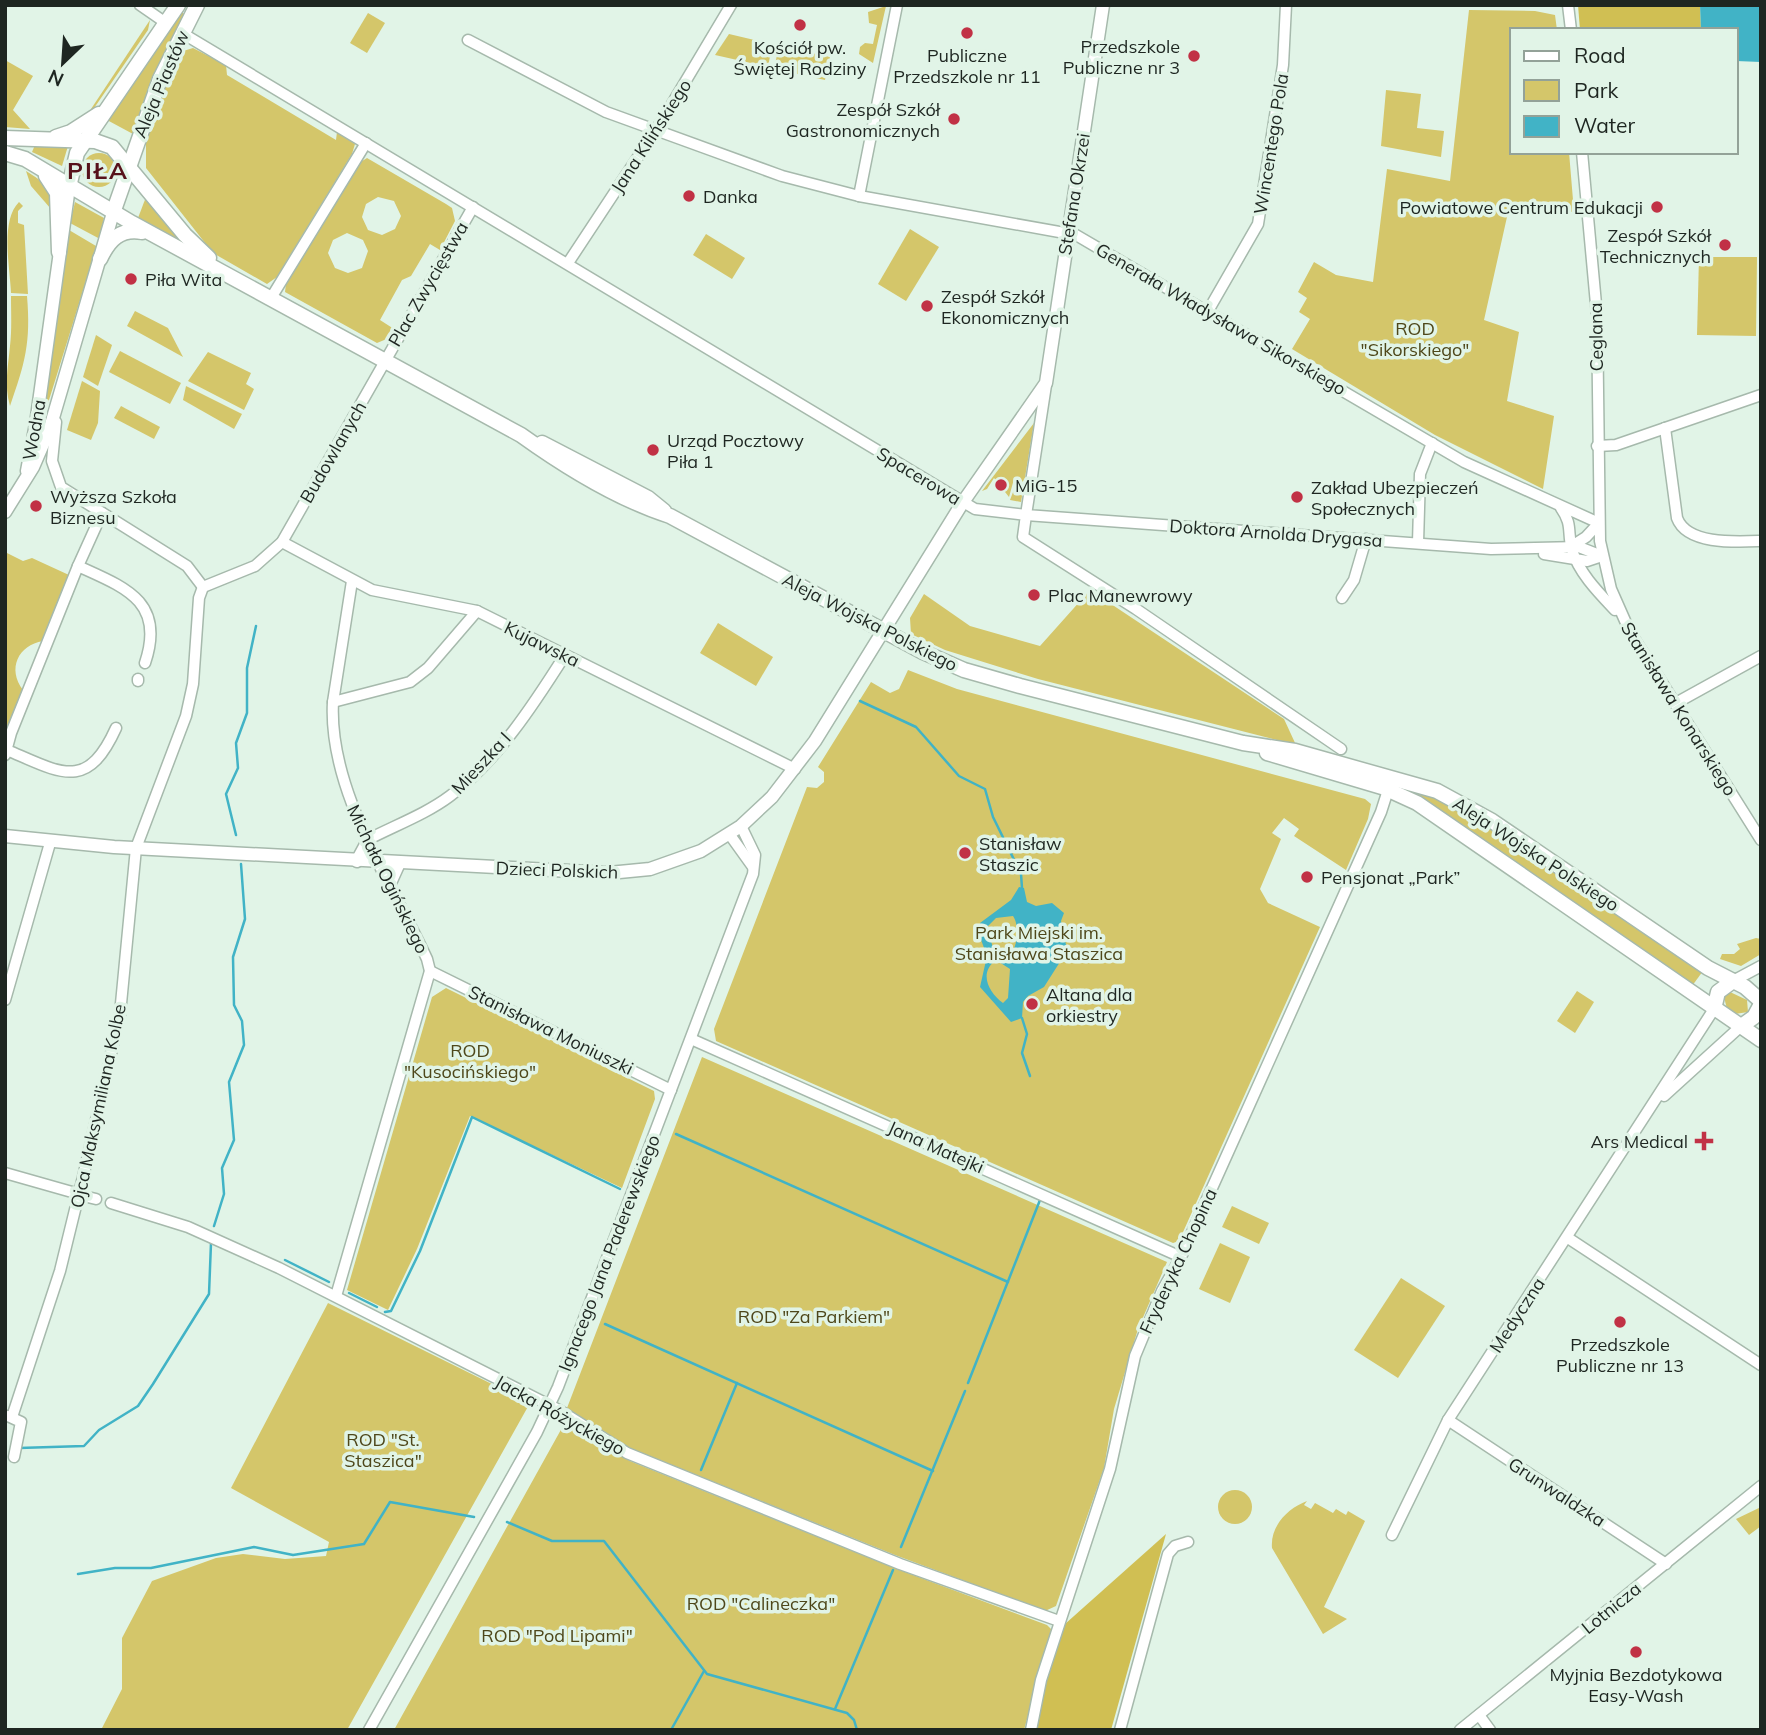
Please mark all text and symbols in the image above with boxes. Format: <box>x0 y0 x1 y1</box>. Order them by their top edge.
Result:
marker: Kościół pw. Świętej Rodziny <box>792 17 808 33</box>
marker: Publiczne Przedszkole nr 11 <box>959 25 975 41</box>
street label: Aleja Piastów <box>128 26 194 141</box>
north arrow <box>28 28 98 98</box>
legend <box>1510 28 1738 154</box>
place label: Przedszkole Publiczne nr 3 <box>1063 35 1180 79</box>
place label: Kościół pw. Świętej Rodziny <box>734 36 867 80</box>
text: Road <box>1574 42 1625 68</box>
place label: Publiczne Przedszkole nr 11 <box>893 44 1041 88</box>
marker: Przedszkole Publiczne nr 3 <box>1186 48 1202 64</box>
text: N <box>44 64 67 92</box>
street label: Wincentego Pola <box>1249 72 1293 216</box>
street label: Jana Kilińskiego <box>606 75 696 197</box>
text: Park <box>1574 77 1618 103</box>
place label: Zespół Szkół Gastronomicznych <box>786 98 941 142</box>
marker: Zespół Szkół Gastronomicznych <box>946 111 962 127</box>
text: Water <box>1574 112 1635 138</box>
street label: Stefana Okrzei <box>1053 131 1095 257</box>
district label: PIŁA <box>67 155 129 185</box>
place label: Danka <box>703 185 758 208</box>
marker: Danka <box>681 188 697 204</box>
place label: Powiatowe Centrum Edukacji <box>1400 196 1643 219</box>
marker: Powiatowe Centrum Edukacji <box>1649 199 1665 215</box>
street label: Plac Zwycięstwa <box>383 217 473 351</box>
place label: Zespół Szkół Technicznych <box>1600 224 1712 268</box>
marker: Zespół Szkół Technicznych <box>1717 237 1733 253</box>
street label: Generała Władysława Sikorskiego <box>1092 238 1350 400</box>
place label: Piła Wita <box>145 268 222 291</box>
marker: Piła Wita <box>123 271 139 287</box>
place label: Zespół Szkół Ekonomicznych <box>941 285 1069 329</box>
marker: Zespół Szkół Ekonomicznych <box>919 298 935 314</box>
street label: Ceglana <box>1584 302 1608 372</box>
park label: ROD "Sikorskiego" <box>1361 317 1469 361</box>
street label: Budowlanych <box>295 397 371 507</box>
street label: Wodna <box>17 398 51 462</box>
place label: Urząd Pocztowy Piła 1 <box>667 429 804 473</box>
marker: Urząd Pocztowy Piła 1 <box>645 442 661 458</box>
street label: Spacerowa <box>873 442 965 510</box>
place label: MiG-15 <box>1015 474 1077 497</box>
place label: Zakład Ubezpieczeń Społecznych <box>1311 476 1479 520</box>
marker: MiG-15 <box>993 477 1009 493</box>
place label: Wyższa Szkoła Biznesu <box>50 485 177 529</box>
marker: Zakład Ubezpieczeń Społecznych <box>1289 489 1305 505</box>
marker: Wyższa Szkoła Biznesu <box>28 498 44 514</box>
street label: Doktora Arnolda Drygasa <box>1169 514 1383 552</box>
street label: Aleja Wojska Polskiego <box>779 568 961 676</box>
place label: Plac Manewrowy <box>1048 584 1193 607</box>
marker: Plac Manewrowy <box>1026 587 1042 603</box>
street label: Kujawska <box>501 616 583 672</box>
street label: Stanisława Konarskiego <box>1616 618 1742 800</box>
street label: Mieszka I <box>446 727 516 799</box>
street label: Aleja Wojska Polskiego <box>1449 792 1623 916</box>
street label: Michała Ogińskiego <box>342 801 434 957</box>
place label: Stanisław Staszic <box>979 832 1062 876</box>
marker: Stanisław Staszic <box>957 845 973 861</box>
street label: Dzieci Polskich <box>495 856 619 884</box>
place label: Pensjonat „Park” <box>1321 866 1461 889</box>
marker: Pensjonat „Park” <box>1299 869 1315 885</box>
park label: Park Miejski im. Stanisława Staszica <box>955 921 1123 965</box>
street label: Stanisława Moniuszki <box>465 980 637 1080</box>
place label: Altana dla orkiestry <box>1046 983 1133 1027</box>
marker: Altana dla orkiestry <box>1024 996 1040 1012</box>
street label: Ojca Maksymiliana Kolbe <box>65 1002 131 1210</box>
park label: ROD "Kusocińskiego" <box>404 1039 536 1083</box>
street label: Jana Matejki <box>884 1116 988 1178</box>
place label: Ars Medical <box>1590 1130 1688 1153</box>
street label: Ignacego Jana Paderewskiego <box>553 1131 665 1375</box>
marker: Ars Medical <box>1694 1131 1714 1151</box>
street label: Fryderyka Chopina <box>1134 1185 1222 1337</box>
street label: Medyczna <box>1484 1273 1550 1357</box>
park label: ROD "Za Parkiem" <box>738 1305 890 1328</box>
marker: Przedszkole Publiczne nr 13 <box>1612 1314 1628 1330</box>
place label: Przedszkole Publiczne nr 13 <box>1556 1333 1684 1377</box>
street label: Jacka Różyckiego <box>491 1370 629 1460</box>
park label: ROD "St. Staszica" <box>344 1428 422 1472</box>
street label: Grunwaldzka <box>1504 1452 1610 1532</box>
street label: Lotnicza <box>1577 1577 1645 1639</box>
park label: ROD "Calineczka" <box>687 1592 835 1615</box>
park label: ROD "Pod Lipami" <box>481 1624 633 1647</box>
marker: Myjnia Bezdotykowa Easy-Wash <box>1628 1644 1644 1660</box>
place label: Myjnia Bezdotykowa Easy-Wash <box>1549 1663 1723 1707</box>

